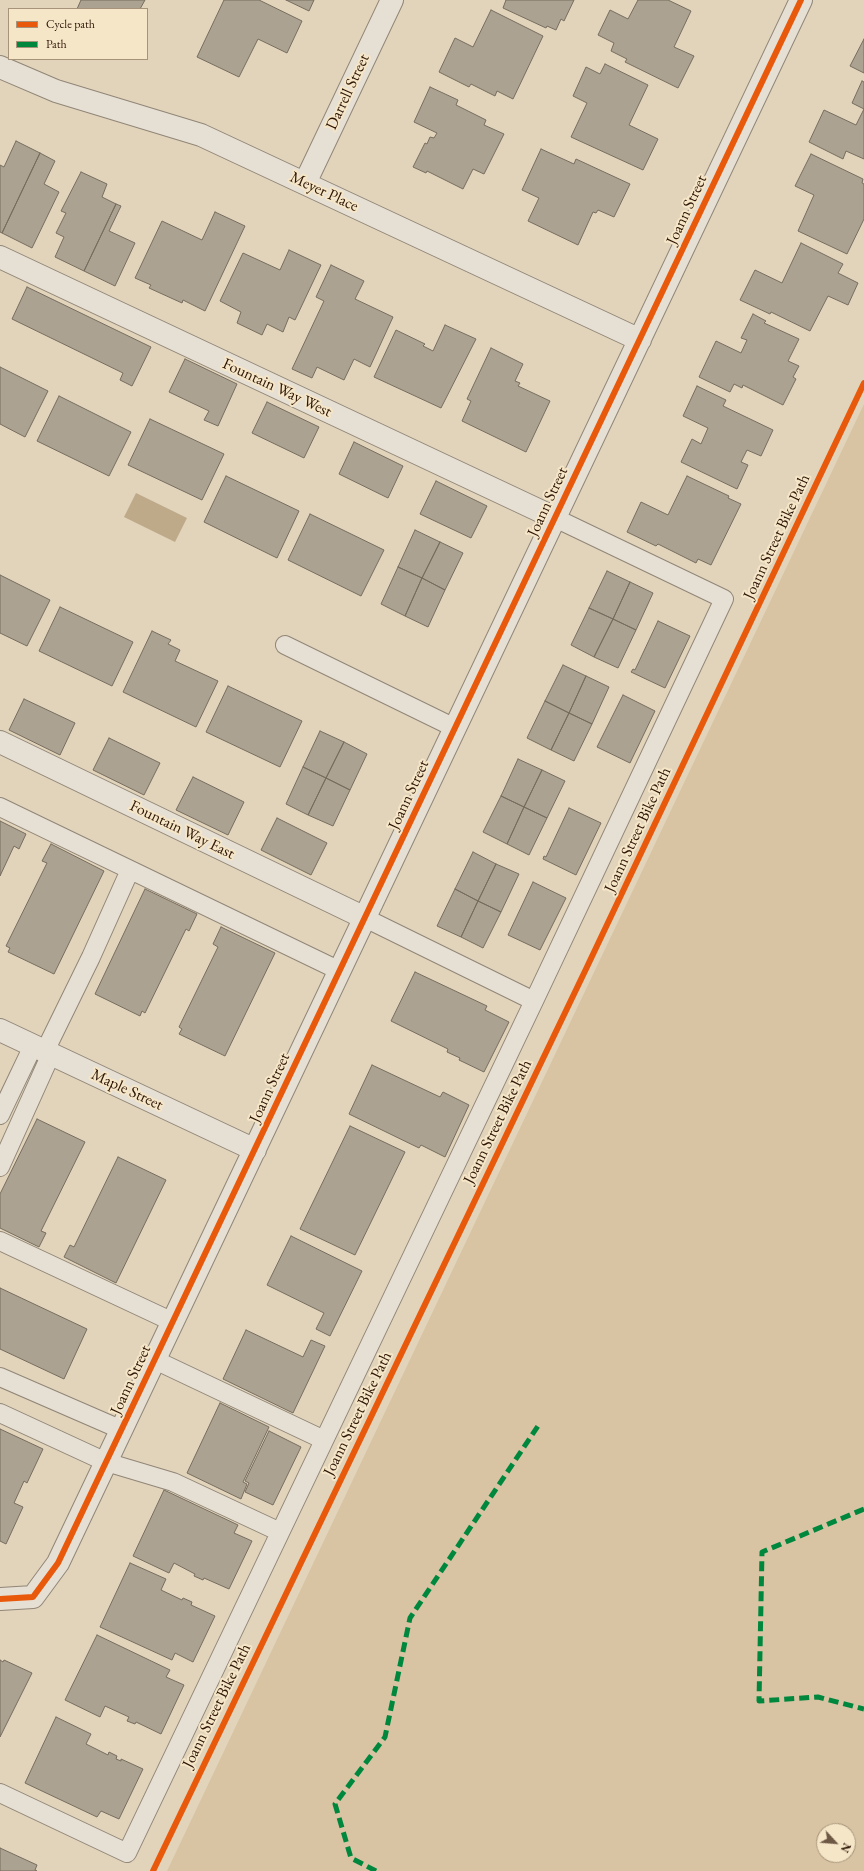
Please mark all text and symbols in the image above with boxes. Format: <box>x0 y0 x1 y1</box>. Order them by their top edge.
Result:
legend <box>8 8 148 60</box>
text: Cycle path <box>46 16 95 32</box>
text: Path <box>46 36 67 52</box>
street label: Darrell Street <box>322 51 374 133</box>
street label: Meyer Place <box>287 168 361 216</box>
street label: Joann Street <box>663 172 711 248</box>
street label: Fountain Way West <box>219 354 335 422</box>
street label: Joann Street <box>524 464 572 540</box>
street label: Joann Street Bike Path <box>740 471 814 603</box>
street label: Joann Street <box>385 757 433 833</box>
street label: Joann Street Bike Path <box>601 764 675 896</box>
street label: Fountain Way East <box>126 796 238 864</box>
street label: Joann Street <box>246 1050 294 1126</box>
street label: Joann Street Bike Path <box>460 1057 536 1187</box>
street label: Maple Street <box>88 1065 166 1115</box>
street label: Joann Street <box>107 1342 155 1418</box>
street label: Joann Street Bike Path <box>320 1349 396 1479</box>
street label: Joann Street Bike Path <box>179 1641 255 1771</box>
north arrow <box>816 1823 856 1863</box>
text: N <box>838 1841 854 1855</box>

